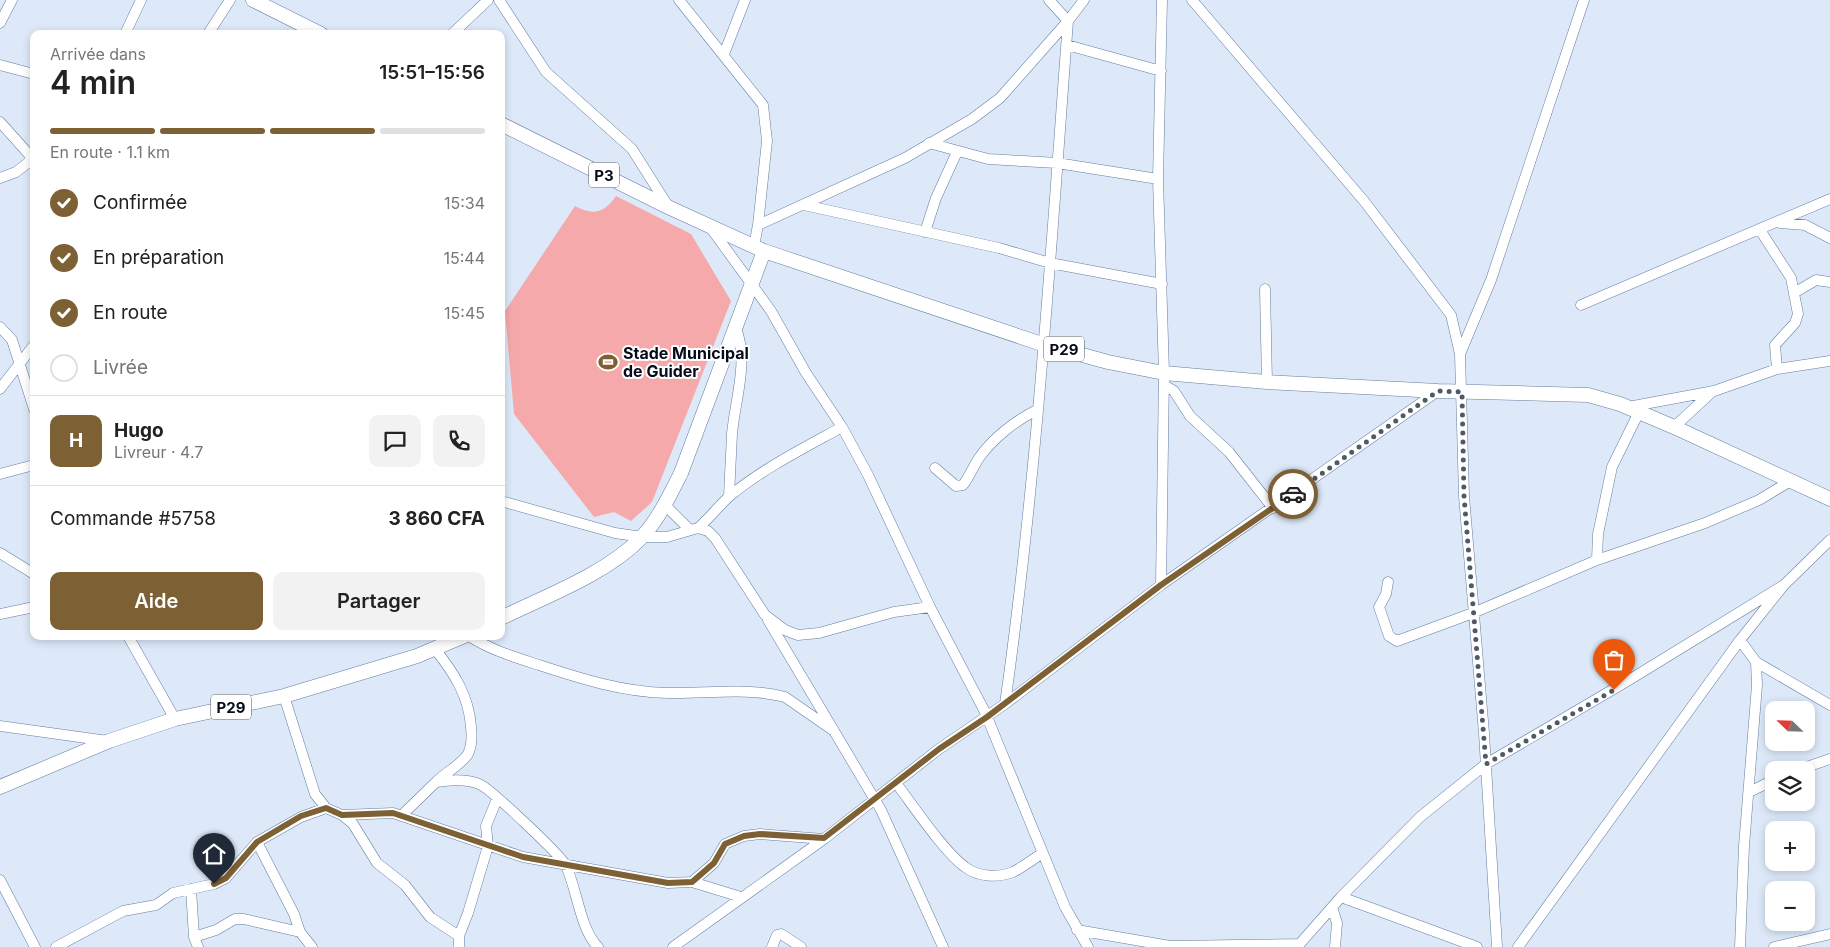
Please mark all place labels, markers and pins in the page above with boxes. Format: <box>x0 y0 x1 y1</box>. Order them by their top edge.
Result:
place label: Stade Municipal de Guider <box>623 343 749 381</box>
sports icon: Stade Municipal de Guider <box>597 351 619 373</box>
pin <box>1593 639 1635 690</box>
pin <box>193 833 235 884</box>

